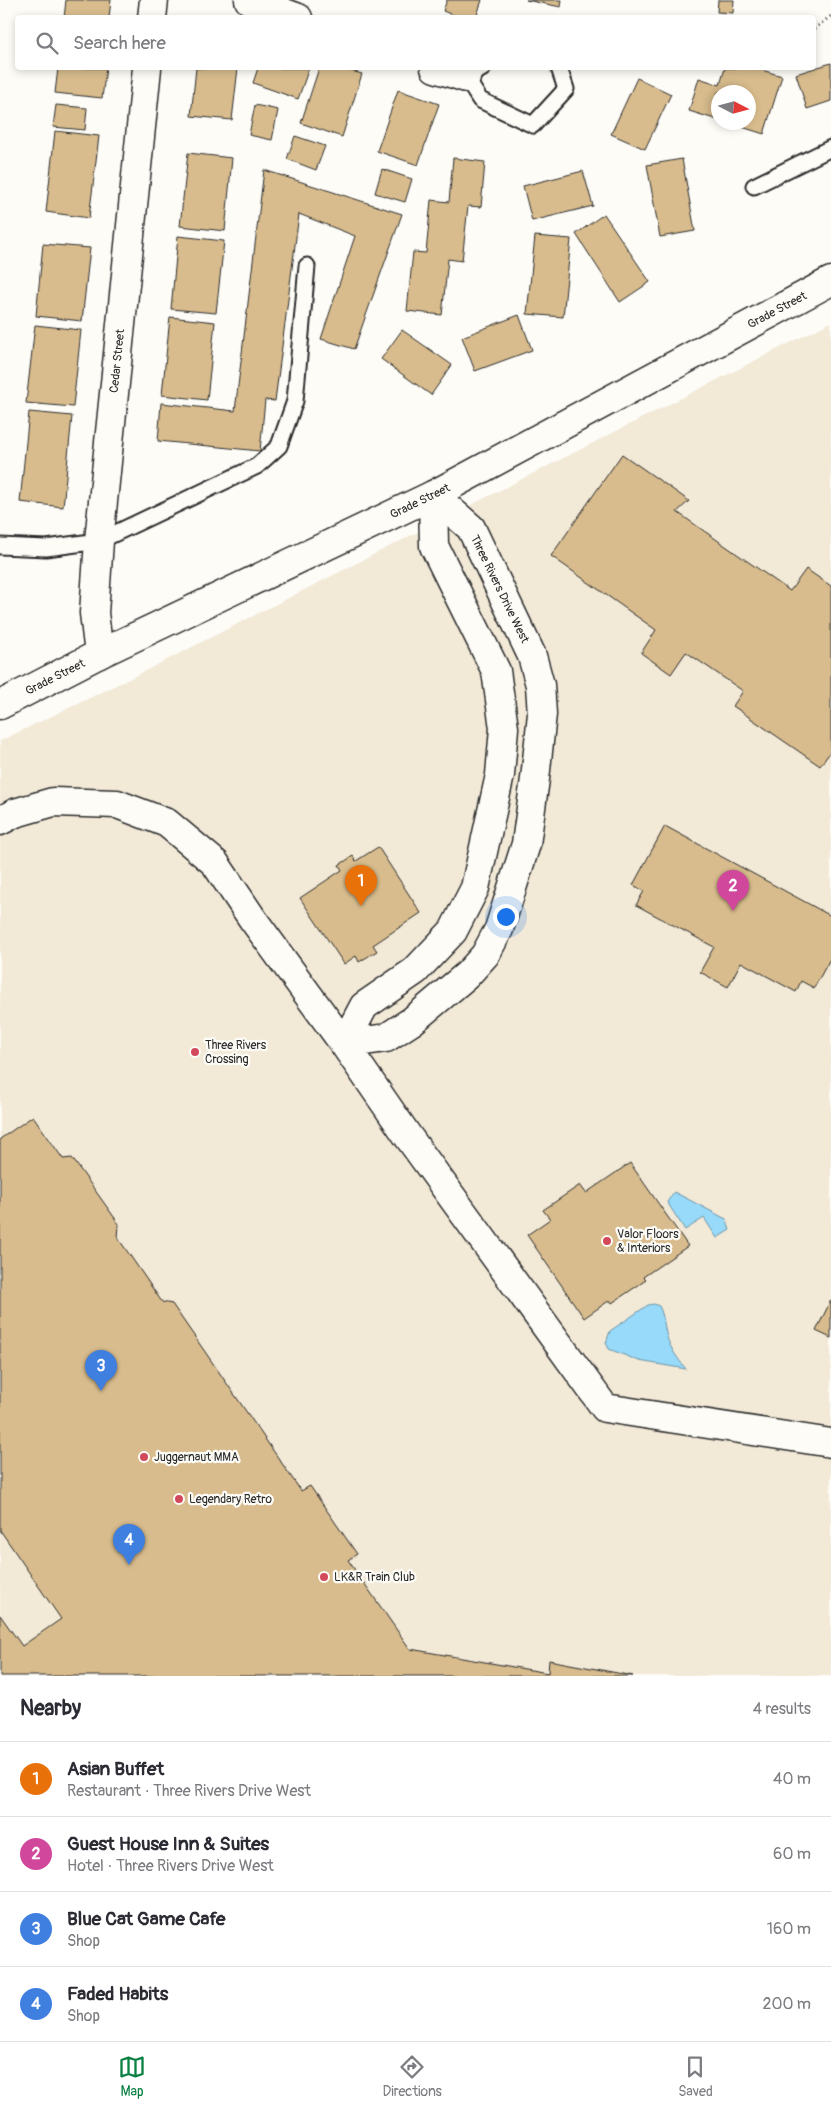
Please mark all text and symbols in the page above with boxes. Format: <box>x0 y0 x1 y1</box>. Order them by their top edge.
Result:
search box <box>15 15 816 70</box>
icon: search <box>33 29 61 57</box>
text: Search here <box>73 31 166 55</box>
north arrow <box>711 85 756 130</box>
street label: Grade Street <box>745 289 810 332</box>
street label: Cedar Street <box>107 328 128 394</box>
street label: Grade Street <box>388 480 453 522</box>
street label: Three Rivers Drive West <box>467 533 532 646</box>
street label: Grade Street <box>23 656 88 699</box>
pin: 1 <box>345 865 377 906</box>
pin: 2 <box>717 870 749 911</box>
your location <box>493 904 519 930</box>
place label: Three Rivers Crossing <box>205 1038 267 1067</box>
marker: Three Rivers Crossing <box>189 1046 201 1058</box>
place label: Valor Floors & Interiors <box>617 1227 679 1256</box>
marker: Valor Floors & Interiors <box>601 1235 613 1247</box>
pin: 3 <box>85 1350 117 1391</box>
place label: Juggernaut MMA <box>154 1450 239 1465</box>
marker: Juggernaut MMA <box>138 1451 150 1463</box>
place label: Legendary Retro <box>189 1492 272 1507</box>
marker: Legendary Retro <box>173 1493 185 1505</box>
pin: 4 <box>113 1524 145 1565</box>
place label: LK&R Train Club <box>334 1570 415 1585</box>
marker: LK&R Train Club <box>318 1571 330 1583</box>
text: Nearby <box>20 1695 81 1722</box>
text: 4 results <box>753 1699 811 1719</box>
text: Asian Buffet <box>67 1757 164 1781</box>
text: 1 <box>33 1769 39 1789</box>
text: 40 m <box>773 1769 811 1789</box>
text: Restaurant · Three Rivers Drive West <box>67 1781 311 1801</box>
text: Guest House Inn & Suites <box>67 1832 269 1856</box>
text: 2 <box>32 1844 40 1864</box>
text: 60 m <box>773 1844 811 1864</box>
text: Hotel · Three Rivers Drive West <box>67 1856 274 1876</box>
text: Blue Cat Game Cafe <box>67 1907 225 1931</box>
text: 3 <box>32 1919 40 1939</box>
text: 160 m <box>767 1919 811 1939</box>
text: Shop <box>67 1931 100 1951</box>
text: Faded Habits <box>67 1982 168 2006</box>
text: 4 <box>31 1994 41 2014</box>
text: 200 m <box>763 1994 811 2014</box>
text: Shop <box>67 2006 100 2026</box>
tab: Map <box>118 2053 146 2100</box>
tab: Directions <box>382 2053 442 2100</box>
tab: Saved <box>678 2053 713 2100</box>

